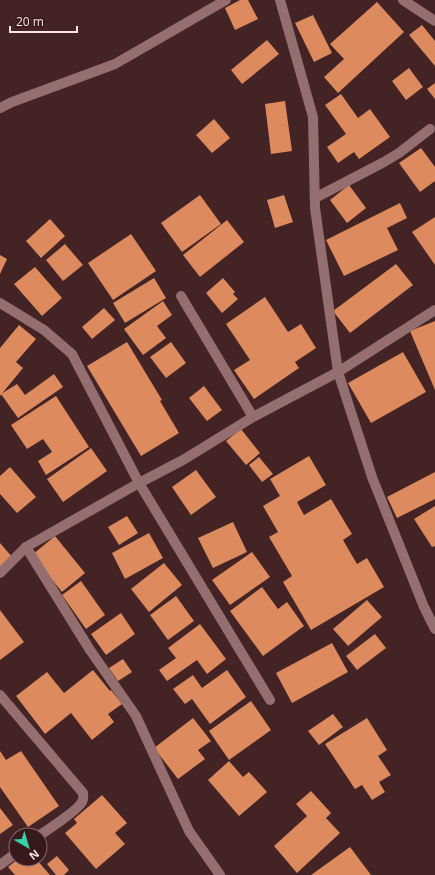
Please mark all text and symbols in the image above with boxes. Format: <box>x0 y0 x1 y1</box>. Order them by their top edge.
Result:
scale bar <box>10 8 77 34</box>
text: 20 m <box>16 13 44 30</box>
north arrow <box>8 827 48 867</box>
text: N <box>26 847 43 864</box>

